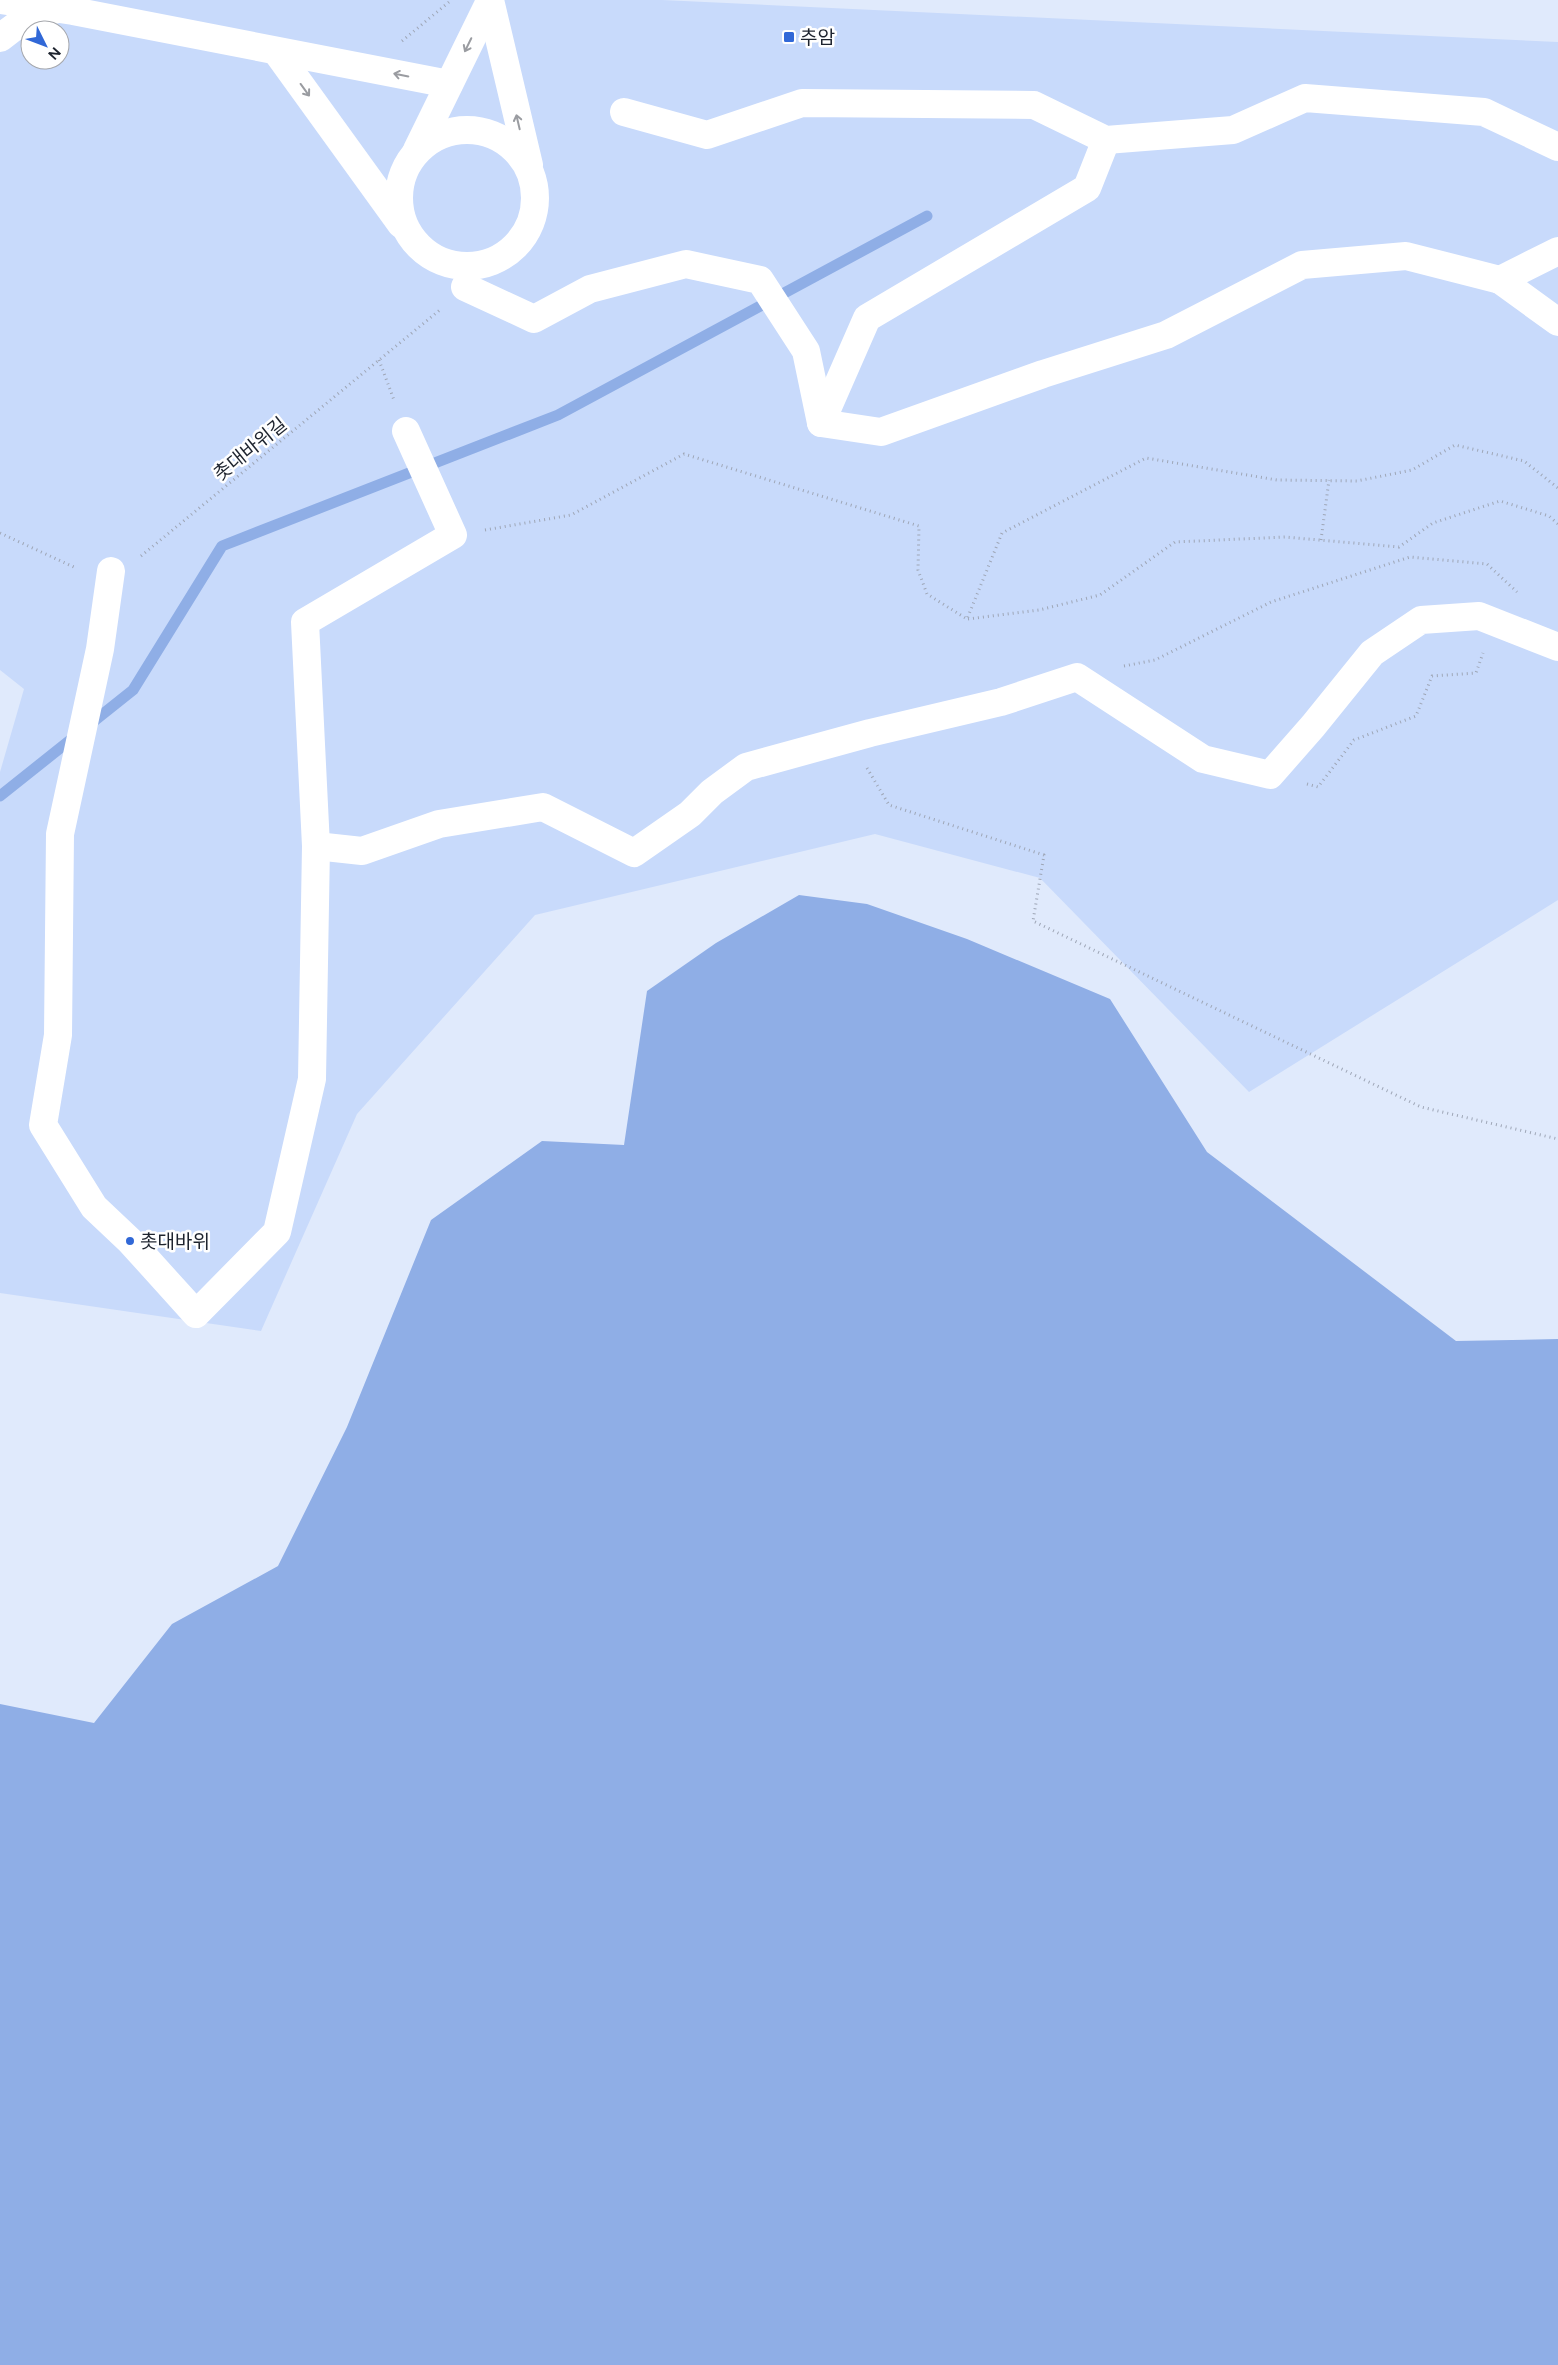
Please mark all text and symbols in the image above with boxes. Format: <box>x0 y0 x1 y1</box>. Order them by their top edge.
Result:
north arrow <box>20 20 70 70</box>
place label: 추암 <box>800 26 835 49</box>
marker: 추암 <box>782 30 796 44</box>
one-way arrow <box>463 37 472 52</box>
text: N <box>44 44 64 63</box>
one-way arrow <box>394 70 410 79</box>
one-way arrow <box>300 83 310 97</box>
one-way arrow <box>513 114 522 130</box>
street label: 촛대바위길 <box>209 413 291 485</box>
place label: 촛대바위 <box>140 1230 210 1253</box>
marker: 촛대바위 <box>124 1235 136 1247</box>

